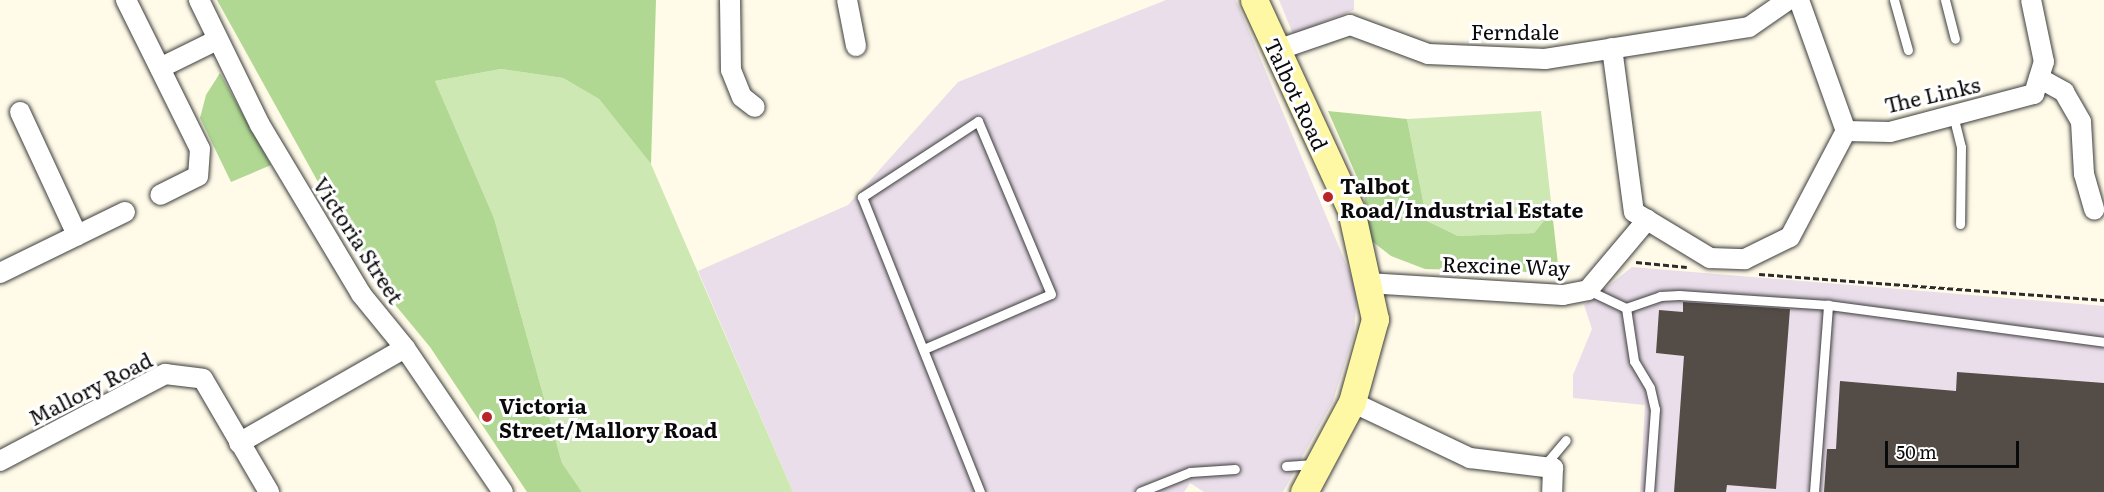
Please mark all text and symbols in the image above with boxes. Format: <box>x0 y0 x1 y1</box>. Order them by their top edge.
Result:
street label: Ferndale <box>1471 18 1559 44</box>
street label: Talbot Road <box>1260 34 1334 154</box>
street label: The Links <box>1882 71 1982 117</box>
street label: Victoria Street <box>309 172 409 308</box>
place label: Talbot Road/Industrial Estate <box>1340 172 1583 222</box>
marker: Talbot Road/Industrial Estate <box>1321 190 1335 204</box>
street label: Rexcine Way <box>1441 250 1571 280</box>
street label: Mallory Road <box>24 346 156 430</box>
place label: Victoria Street/Mallory Road <box>499 392 718 442</box>
marker: Victoria Street/Mallory Road <box>480 410 494 424</box>
scale bar <box>1888 429 2022 467</box>
text: 50 m <box>1896 438 1937 465</box>

